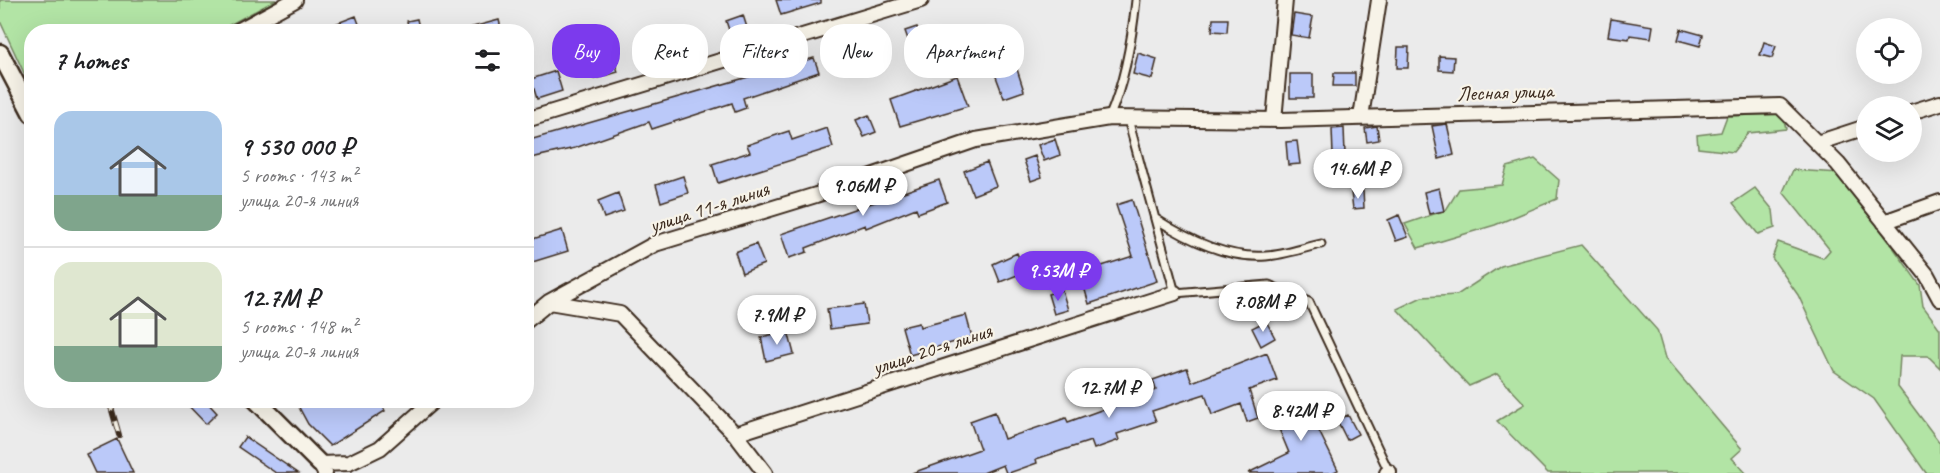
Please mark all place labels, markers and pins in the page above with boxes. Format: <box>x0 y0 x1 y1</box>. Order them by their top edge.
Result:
pin: 14.6M ₽ <box>1303 149 1413 200</box>
pin: 9.06M ₽ <box>808 166 918 217</box>
pin: 9.53M ₽ <box>1003 251 1113 302</box>
pin: 7.08M ₽ <box>1208 282 1318 333</box>
pin: 7.9M ₽ <box>728 295 826 346</box>
pin: 12.7M ₽ <box>1054 368 1164 419</box>
pin: 8.42M ₽ <box>1246 391 1356 442</box>

